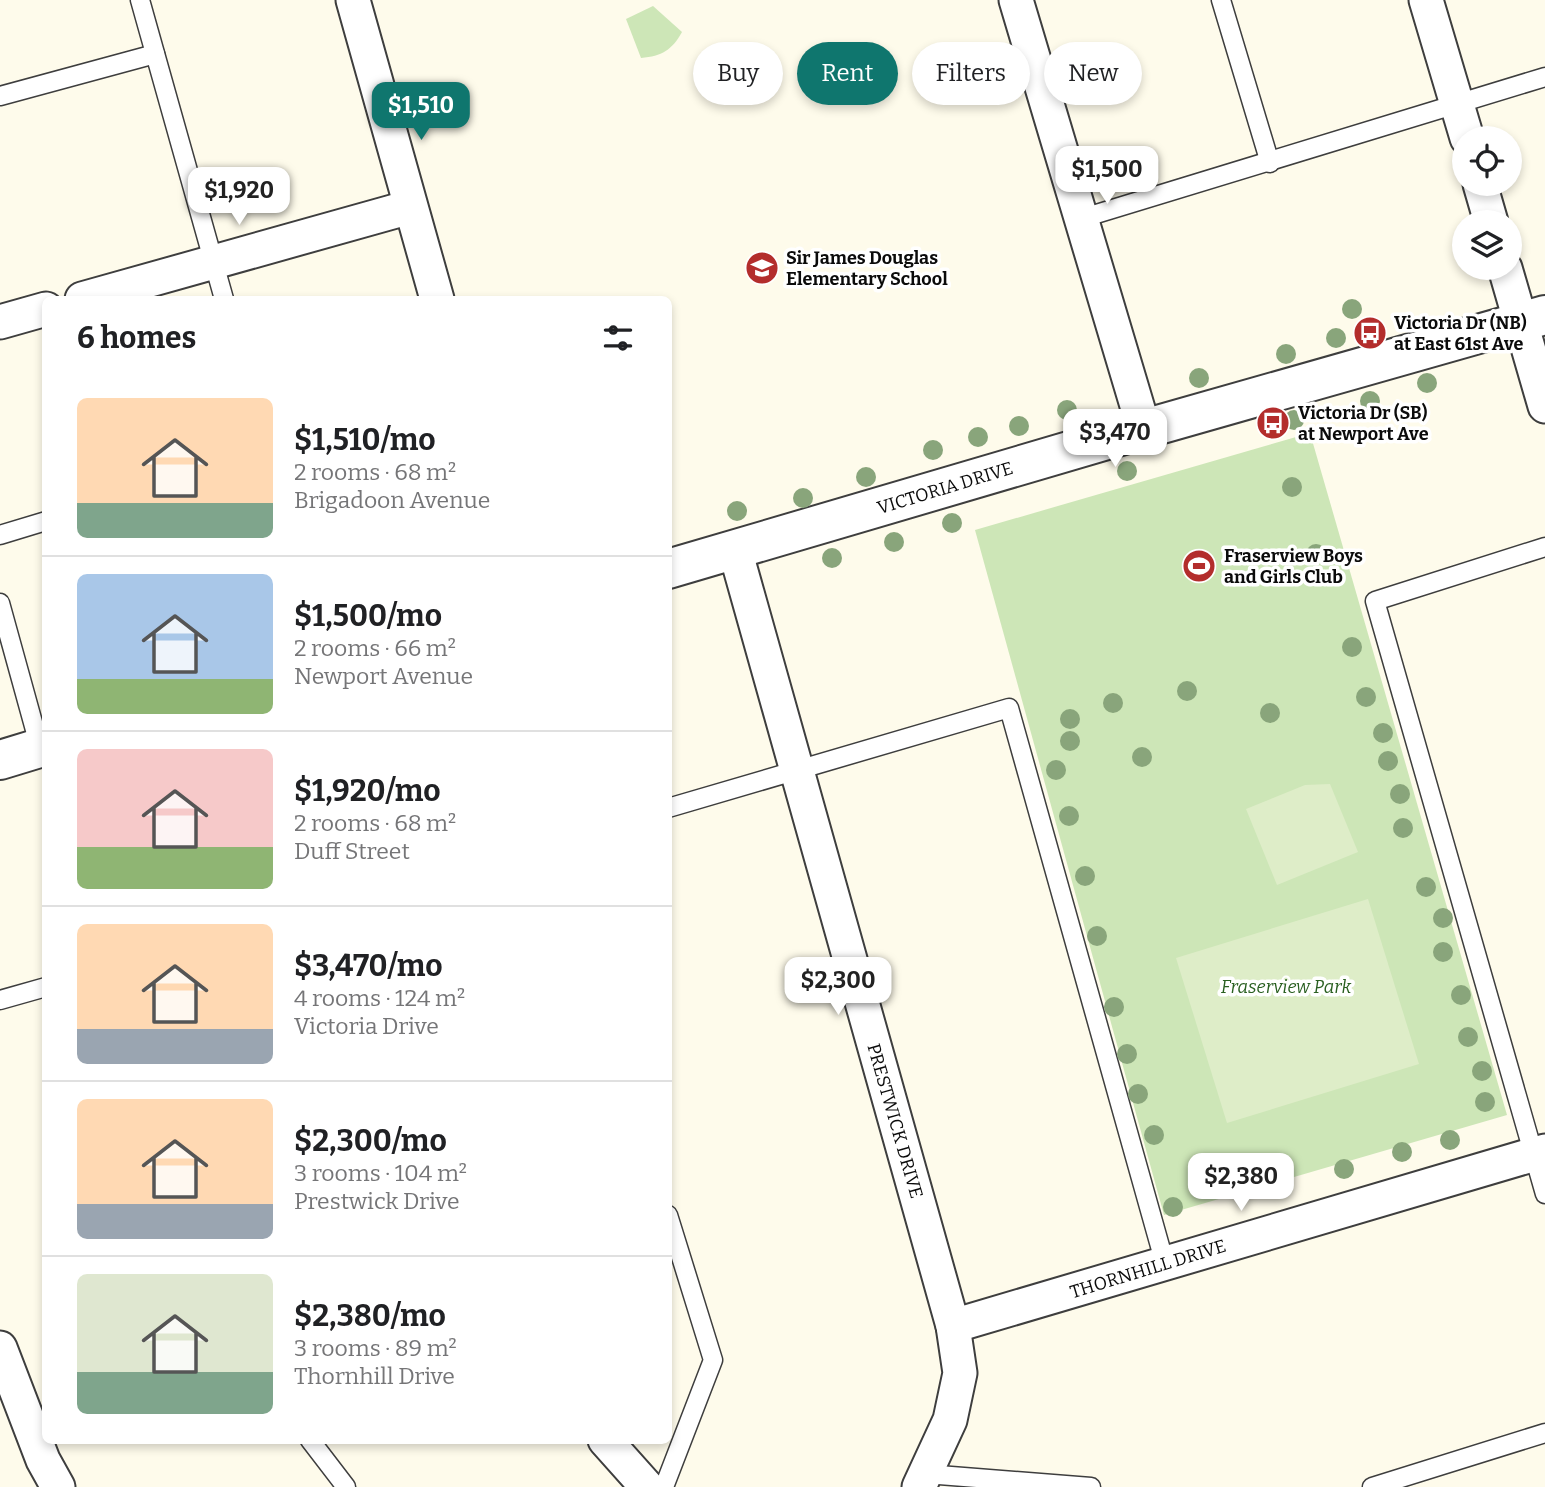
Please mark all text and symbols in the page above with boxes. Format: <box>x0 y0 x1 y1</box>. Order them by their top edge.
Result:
chip: Buy <box>693 42 783 105</box>
chip: Rent <box>797 42 898 105</box>
chip: Filters <box>912 42 1030 105</box>
chip: New <box>1044 42 1142 105</box>
pin: $1,510 <box>364 82 478 142</box>
text: $1,510 <box>388 91 454 119</box>
map controls <box>1452 126 1522 280</box>
button: locate <box>1452 126 1522 196</box>
pin: $1,500 <box>1050 146 1164 206</box>
text: $1,500 <box>1071 155 1143 183</box>
pin: $1,920 <box>182 168 296 227</box>
text: $1,920 <box>204 176 274 204</box>
button: layers <box>1452 210 1522 280</box>
place label: Sir James Douglas Elementary School <box>786 247 948 290</box>
school or university icon: Sir James Douglas Elementary School <box>743 249 781 287</box>
place label: Victoria Dr (NB) at East 61st Ave <box>1394 312 1527 355</box>
bus stop icon: Victoria Dr (NB) at East 61st Ave <box>1351 314 1389 352</box>
icon: filters <box>599 319 637 357</box>
text: 6 homes <box>77 320 196 356</box>
place label: Victoria Dr (SB) at Newport Ave <box>1298 402 1429 445</box>
bus stop icon: Victoria Dr (SB) at Newport Ave <box>1254 404 1292 442</box>
pin: $3,470 <box>1058 410 1172 469</box>
text: $3,470 <box>1079 418 1151 446</box>
text: $1,510/mo <box>294 422 436 458</box>
icon: home <box>133 426 217 510</box>
street label: VICTORIA DRIVE <box>874 457 1016 519</box>
text: 2 rooms · 68 m² <box>294 458 456 486</box>
text: Brigadoon Avenue <box>294 486 490 514</box>
place label: Fraserview Boys and Girls Club <box>1224 545 1363 588</box>
sports icon: Fraserview Boys and Girls Club <box>1180 547 1218 585</box>
text: $1,500/mo <box>294 598 442 634</box>
icon: home <box>133 602 217 686</box>
text: 2 rooms · 66 m² <box>294 634 456 662</box>
text: Newport Avenue <box>294 662 473 690</box>
text: $1,920/mo <box>294 773 441 809</box>
icon: home <box>133 777 217 861</box>
text: 2 rooms · 68 m² <box>294 809 456 837</box>
text: Duff Street <box>294 837 410 865</box>
text: $3,470/mo <box>294 948 443 984</box>
icon: home <box>133 952 217 1036</box>
pin: $2,300 <box>781 958 895 1017</box>
text: $2,300 <box>801 966 875 994</box>
park label: Fraserview Park <box>1221 976 1351 998</box>
text: 4 rooms · 124 m² <box>294 984 465 1012</box>
text: Victoria Drive <box>294 1012 439 1040</box>
street label: PRESTWICK DRIVE <box>862 1041 928 1201</box>
text: $2,300/mo <box>294 1123 447 1159</box>
icon: home <box>133 1127 217 1211</box>
pin: $2,380 <box>1184 1154 1298 1213</box>
text: 3 rooms · 104 m² <box>294 1159 467 1187</box>
text: $2,380 <box>1204 1162 1278 1190</box>
text: Prestwick Drive <box>294 1187 460 1215</box>
street label: THORNHILL DRIVE <box>1067 1235 1229 1303</box>
text: $2,380/mo <box>294 1298 446 1334</box>
icon: home <box>133 1302 217 1386</box>
text: 3 rooms · 89 m² <box>294 1334 457 1362</box>
text: Thornhill Drive <box>294 1362 455 1390</box>

